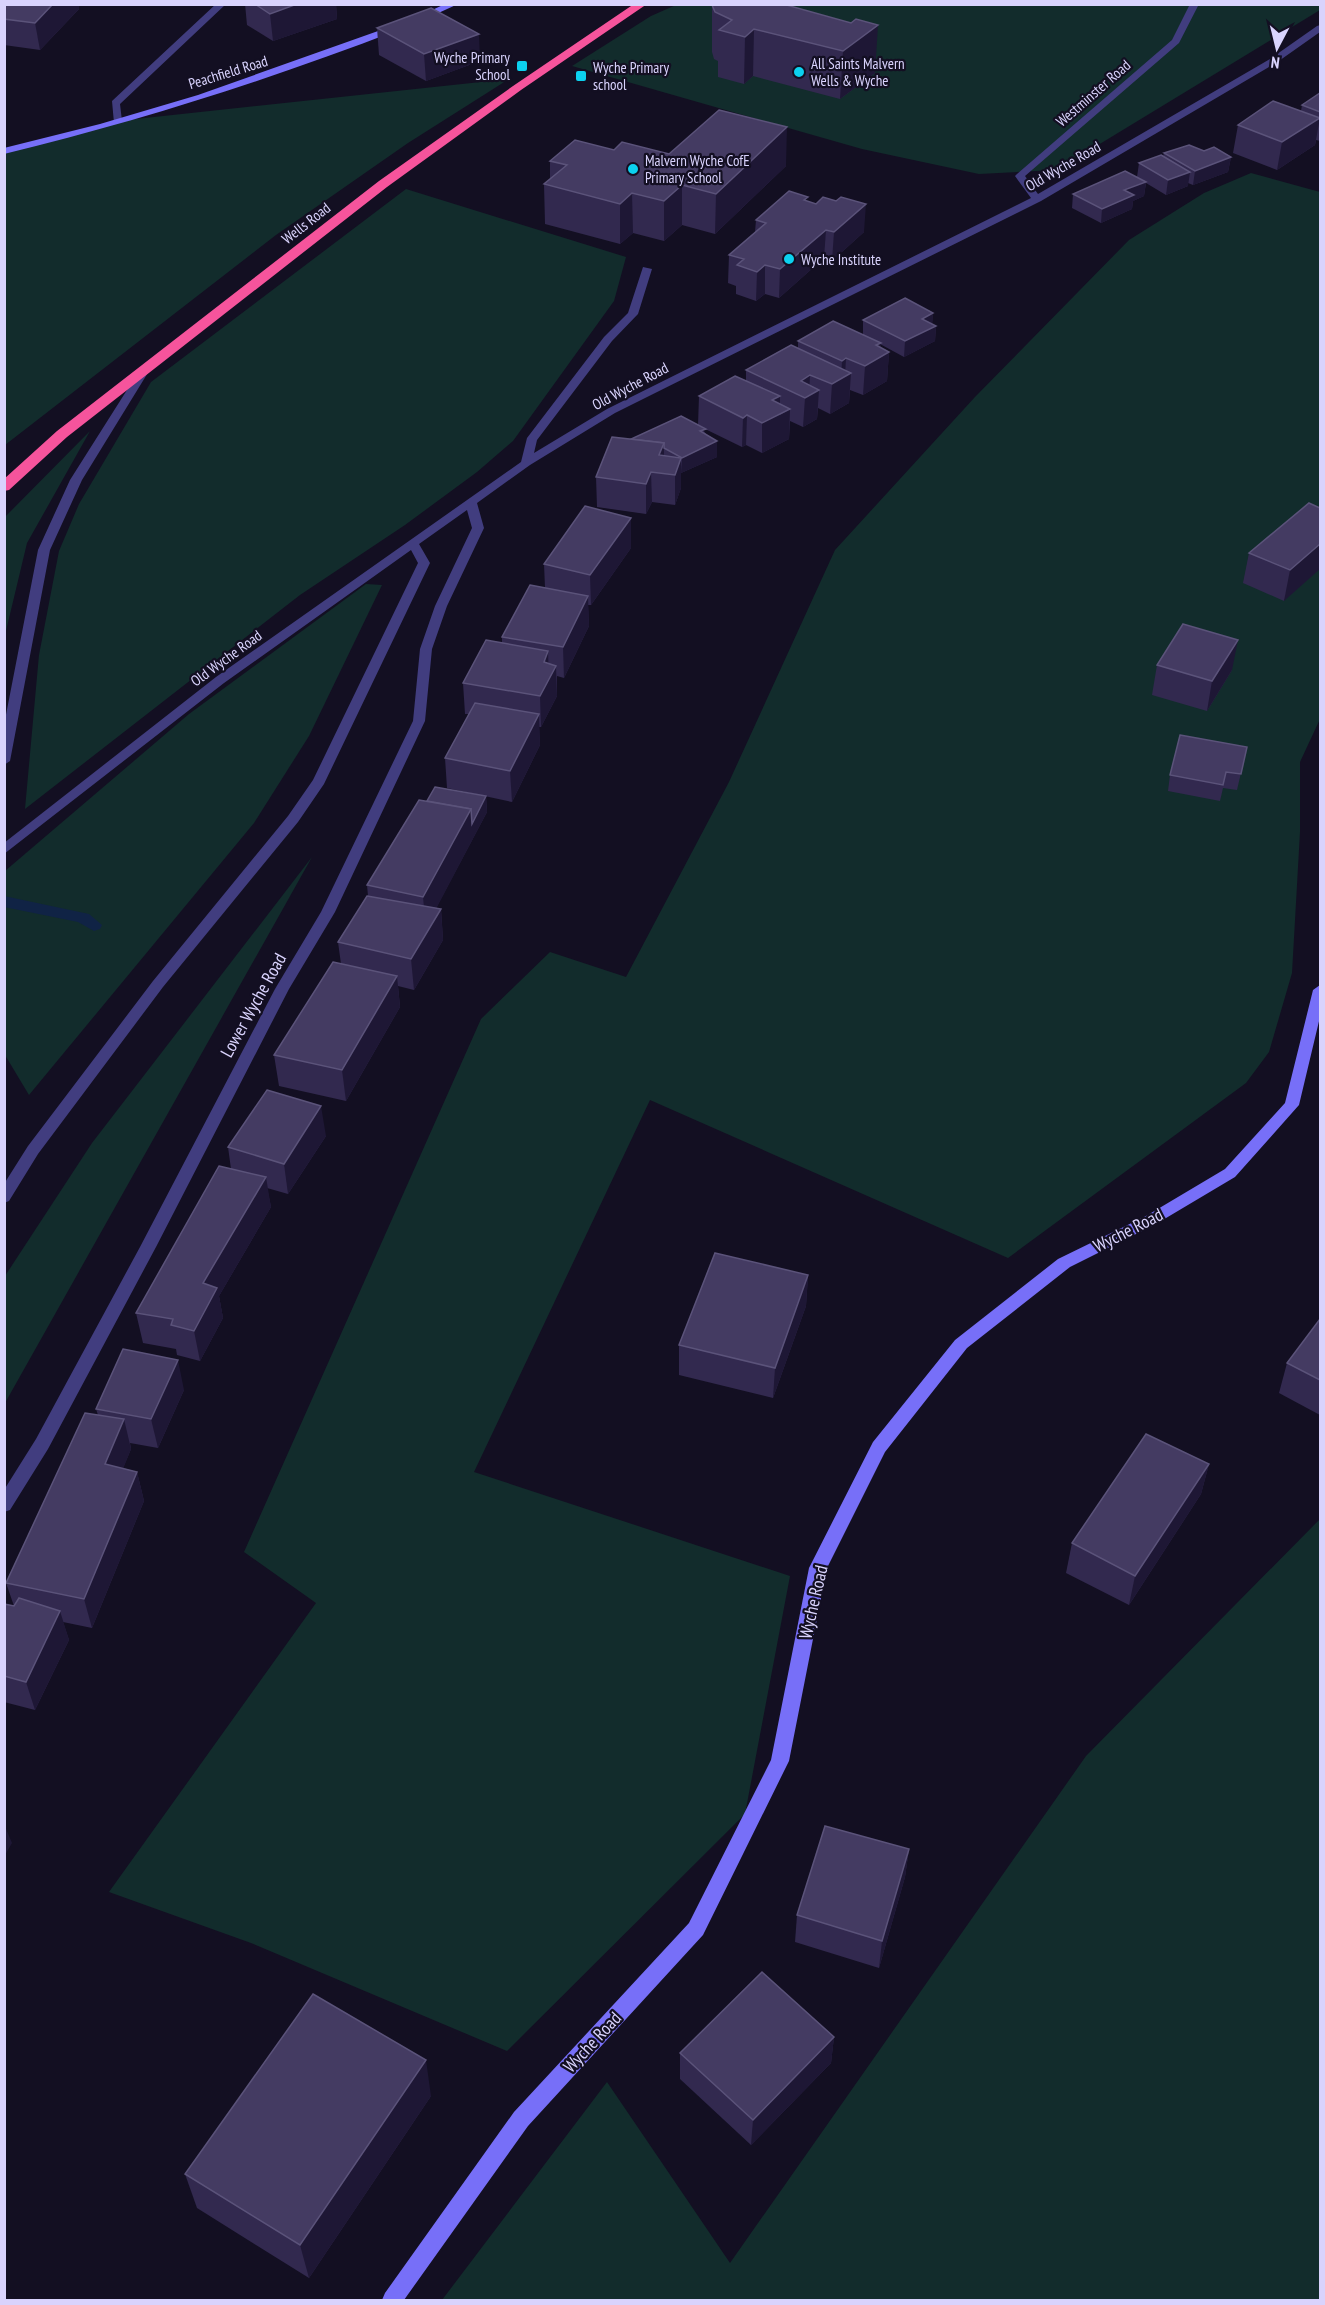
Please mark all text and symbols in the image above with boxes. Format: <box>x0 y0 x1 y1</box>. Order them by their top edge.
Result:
north arrow <box>1247 18 1307 78</box>
place label: Wyche Primary School <box>434 48 510 84</box>
street label: Peachfield Road <box>186 51 270 93</box>
text: N <box>1270 52 1281 73</box>
place label: All Saints Malvern Wells & Wyche <box>811 54 905 90</box>
street label: Westminster Road <box>1052 55 1134 131</box>
place label: Wyche Primary school <box>593 58 669 94</box>
marker: Wyche Primary School <box>515 59 529 73</box>
marker: All Saints Malvern Wells & Wyche <box>792 65 806 79</box>
marker: Wyche Primary school <box>574 69 588 83</box>
street label: Old Wyche Road <box>1022 137 1104 195</box>
place label: Malvern Wyche CofE Primary School <box>645 151 750 187</box>
marker: Malvern Wyche CofE Primary School <box>626 162 640 176</box>
street label: Wells Road <box>278 198 334 248</box>
place label: Wyche Institute <box>801 250 881 269</box>
marker: Wyche Institute <box>782 252 796 266</box>
street label: Old Wyche Road <box>589 358 671 414</box>
street label: Old Wyche Road <box>187 626 265 690</box>
street label: Lower Wyche Road <box>215 949 291 1061</box>
street label: Wyche Road <box>1089 1203 1167 1257</box>
street label: Wyche Road <box>793 1563 833 1641</box>
street label: Wyche Road <box>558 2007 626 2077</box>

